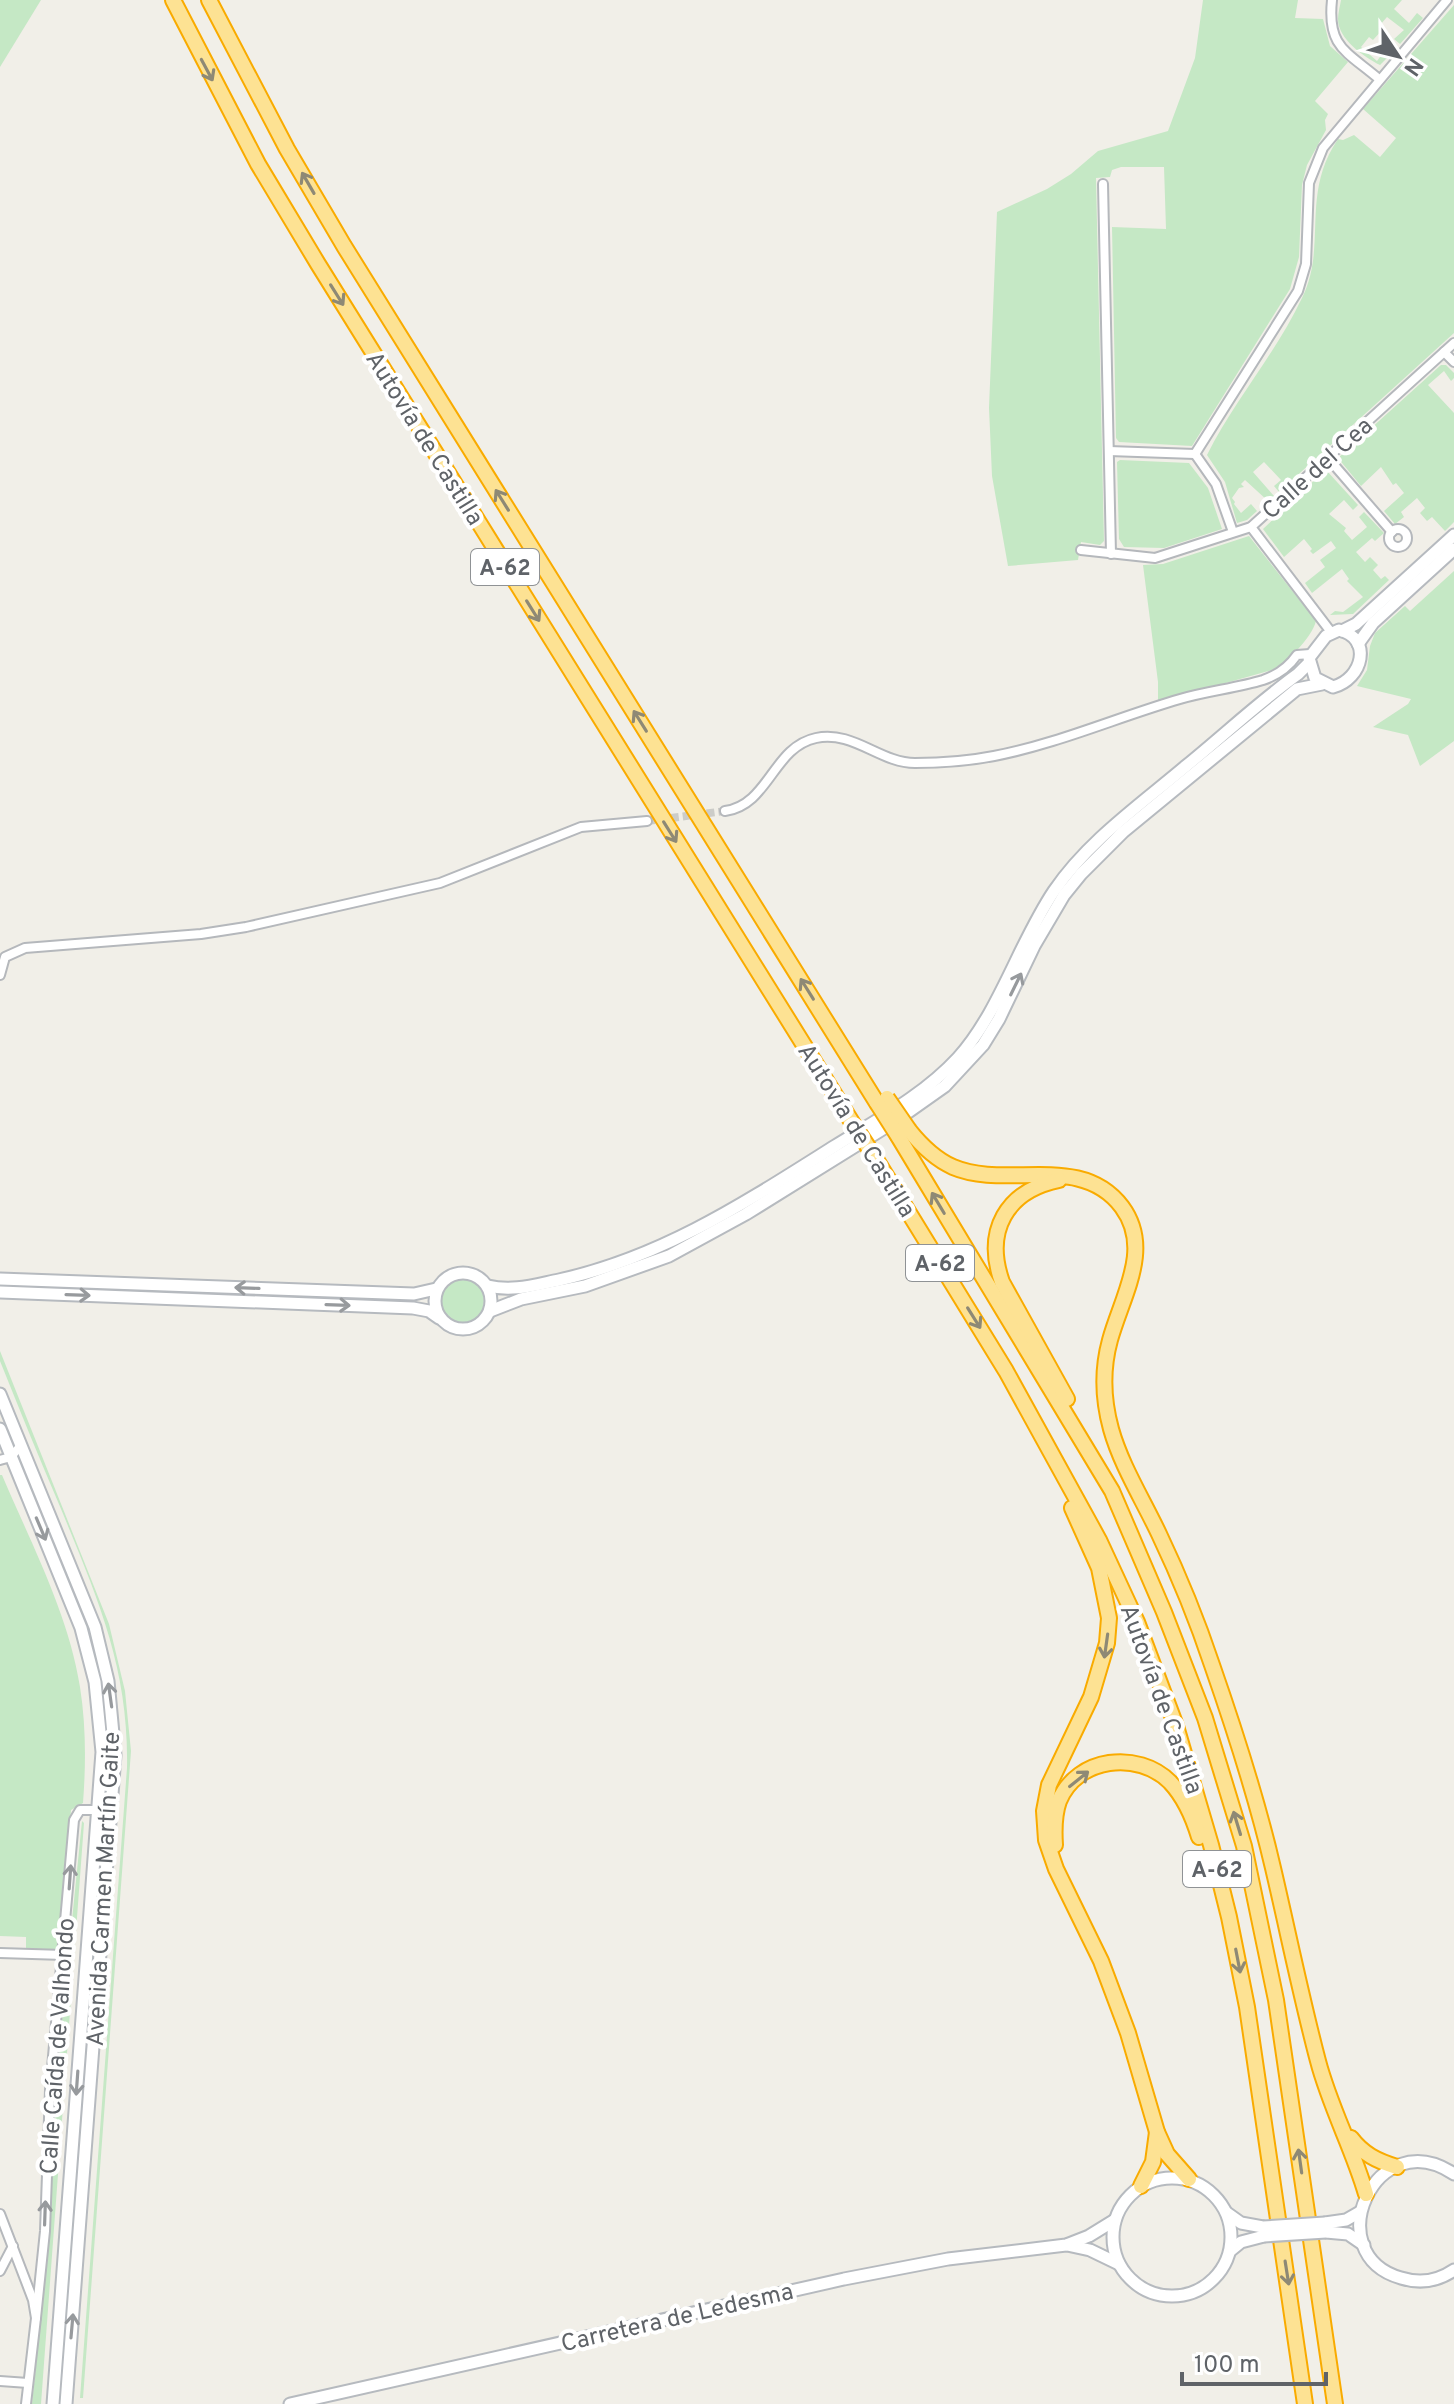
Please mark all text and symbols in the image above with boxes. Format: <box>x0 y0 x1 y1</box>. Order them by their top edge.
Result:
north arrow <box>1358 16 1438 96</box>
text: N <box>1397 52 1428 80</box>
one-way arrow <box>200 58 216 81</box>
one-way arrow <box>300 172 316 195</box>
one-way arrow <box>328 284 345 306</box>
street label: Autovía de Castilla <box>358 346 489 532</box>
street label: Calle del Cea <box>1257 412 1380 527</box>
one-way arrow <box>494 489 510 512</box>
road number: A-62 <box>471 549 539 585</box>
one-way arrow <box>524 600 541 622</box>
one-way arrow <box>632 710 648 732</box>
one-way arrow <box>663 820 679 843</box>
one-way arrow <box>1009 972 1024 996</box>
one-way arrow <box>799 978 815 1001</box>
street label: Autovía de Castilla <box>790 1038 921 1224</box>
one-way arrow <box>930 1192 946 1215</box>
road number: A-62 <box>906 1245 974 1281</box>
one-way arrow <box>234 1281 261 1296</box>
one-way arrow <box>64 1287 91 1302</box>
one-way arrow <box>324 1297 351 1312</box>
one-way arrow <box>966 1306 982 1329</box>
one-way arrow <box>35 1516 50 1541</box>
street label: Autovía de Castilla <box>1112 1601 1208 1799</box>
one-way arrow <box>1098 1633 1113 1658</box>
one-way arrow <box>102 1683 117 1708</box>
street label: Avenida Carmen Martín Gaite <box>82 1731 128 2047</box>
one-way arrow <box>1068 1771 1089 1789</box>
one-way arrow <box>1229 1810 1244 1836</box>
road number: A-62 <box>1183 1851 1251 1887</box>
one-way arrow <box>63 1865 78 1891</box>
street label: Calle Caída de Valhondo <box>35 1917 83 2175</box>
one-way arrow <box>1231 1948 1246 1973</box>
one-way arrow <box>69 2069 84 2096</box>
one-way arrow <box>1292 2148 1307 2174</box>
one-way arrow <box>38 2200 53 2227</box>
one-way arrow <box>1280 2260 1295 2285</box>
street label: Carretera de Ledesma <box>558 2278 797 2360</box>
one-way arrow <box>65 2313 80 2340</box>
scale bar <box>1182 2336 1326 2386</box>
text: 100 m <box>1194 2351 1260 2381</box>

